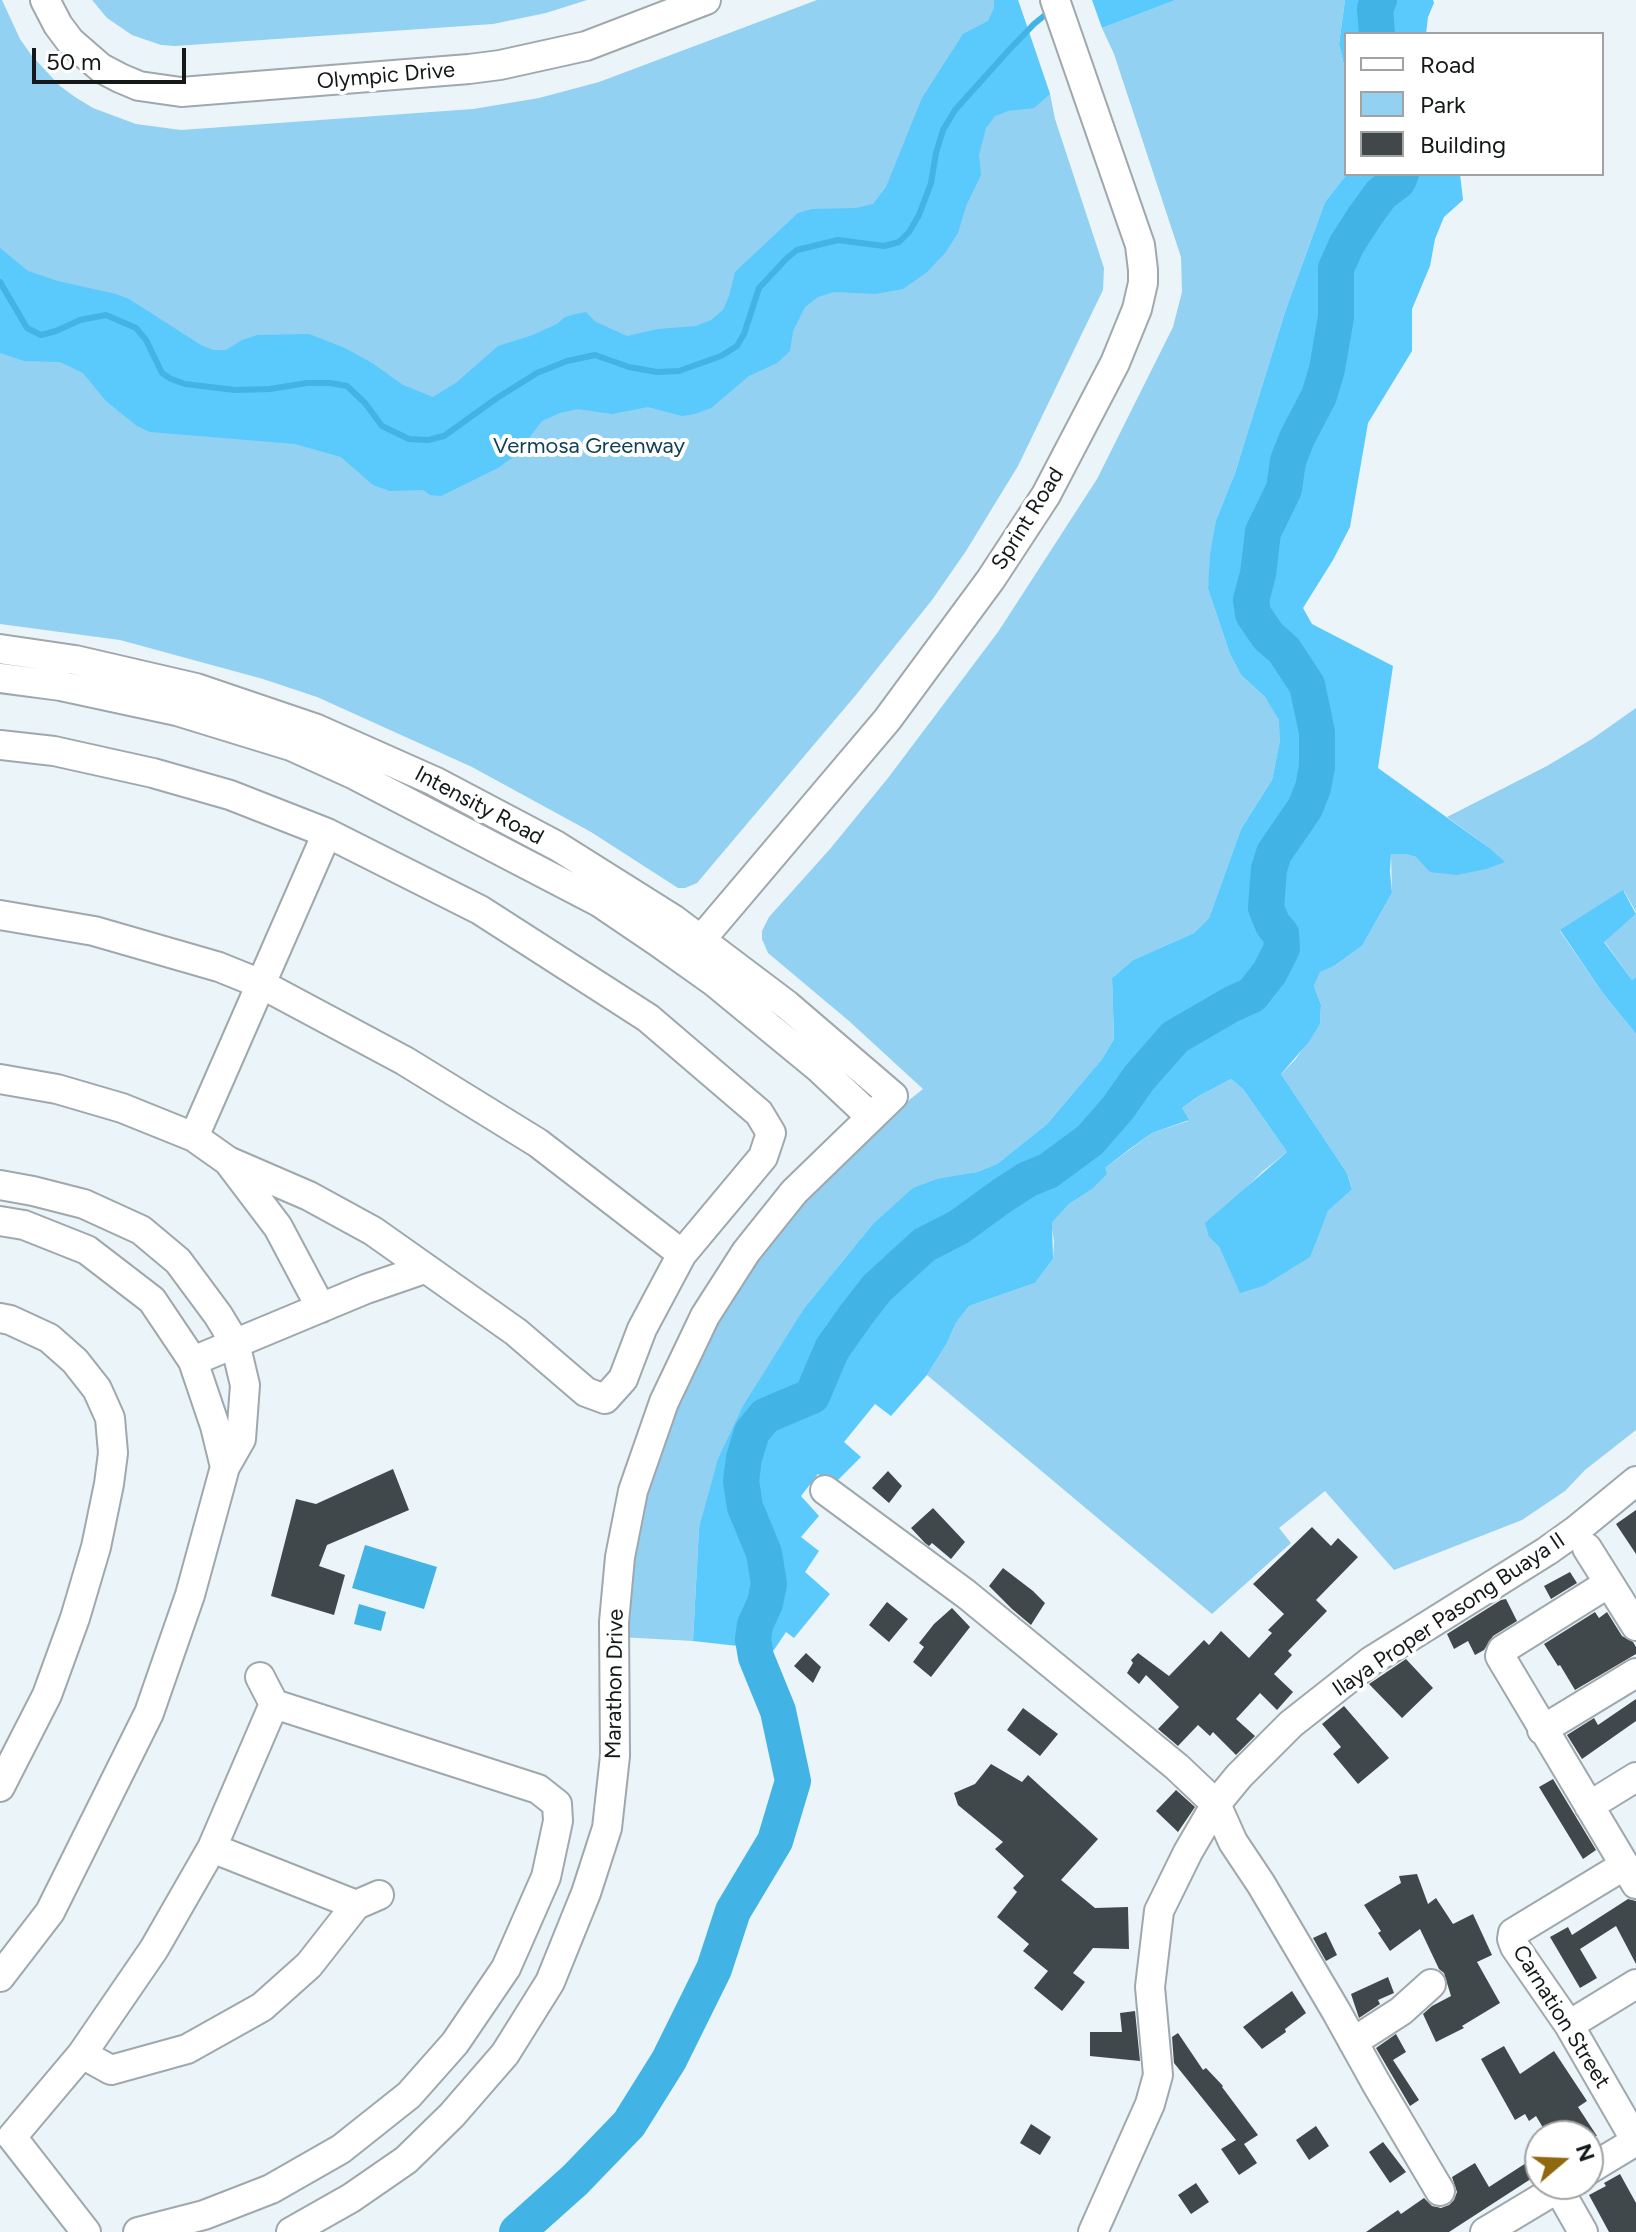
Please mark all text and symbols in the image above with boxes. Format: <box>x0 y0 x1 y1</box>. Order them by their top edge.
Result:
scale bar <box>36 32 190 82</box>
legend <box>1344 32 1604 176</box>
text: 50 m <box>46 47 102 76</box>
text: Road <box>1420 50 1475 79</box>
street label: Olympic Drive <box>316 57 456 95</box>
text: Park <box>1420 90 1466 119</box>
text: Building <box>1420 130 1506 159</box>
park label: Vermosa Greenway <box>493 434 685 460</box>
street label: Sprint Road <box>986 463 1070 575</box>
street label: Intensity Road <box>410 761 548 851</box>
street label: Ilaya Proper Pasong Buaya II <box>1328 1527 1570 1703</box>
street label: Marathon Drive <box>600 1609 630 1759</box>
street label: Carnation Street <box>1506 1941 1616 2093</box>
north arrow <box>1524 2120 1604 2200</box>
text: N <box>1570 2140 1601 2165</box>

